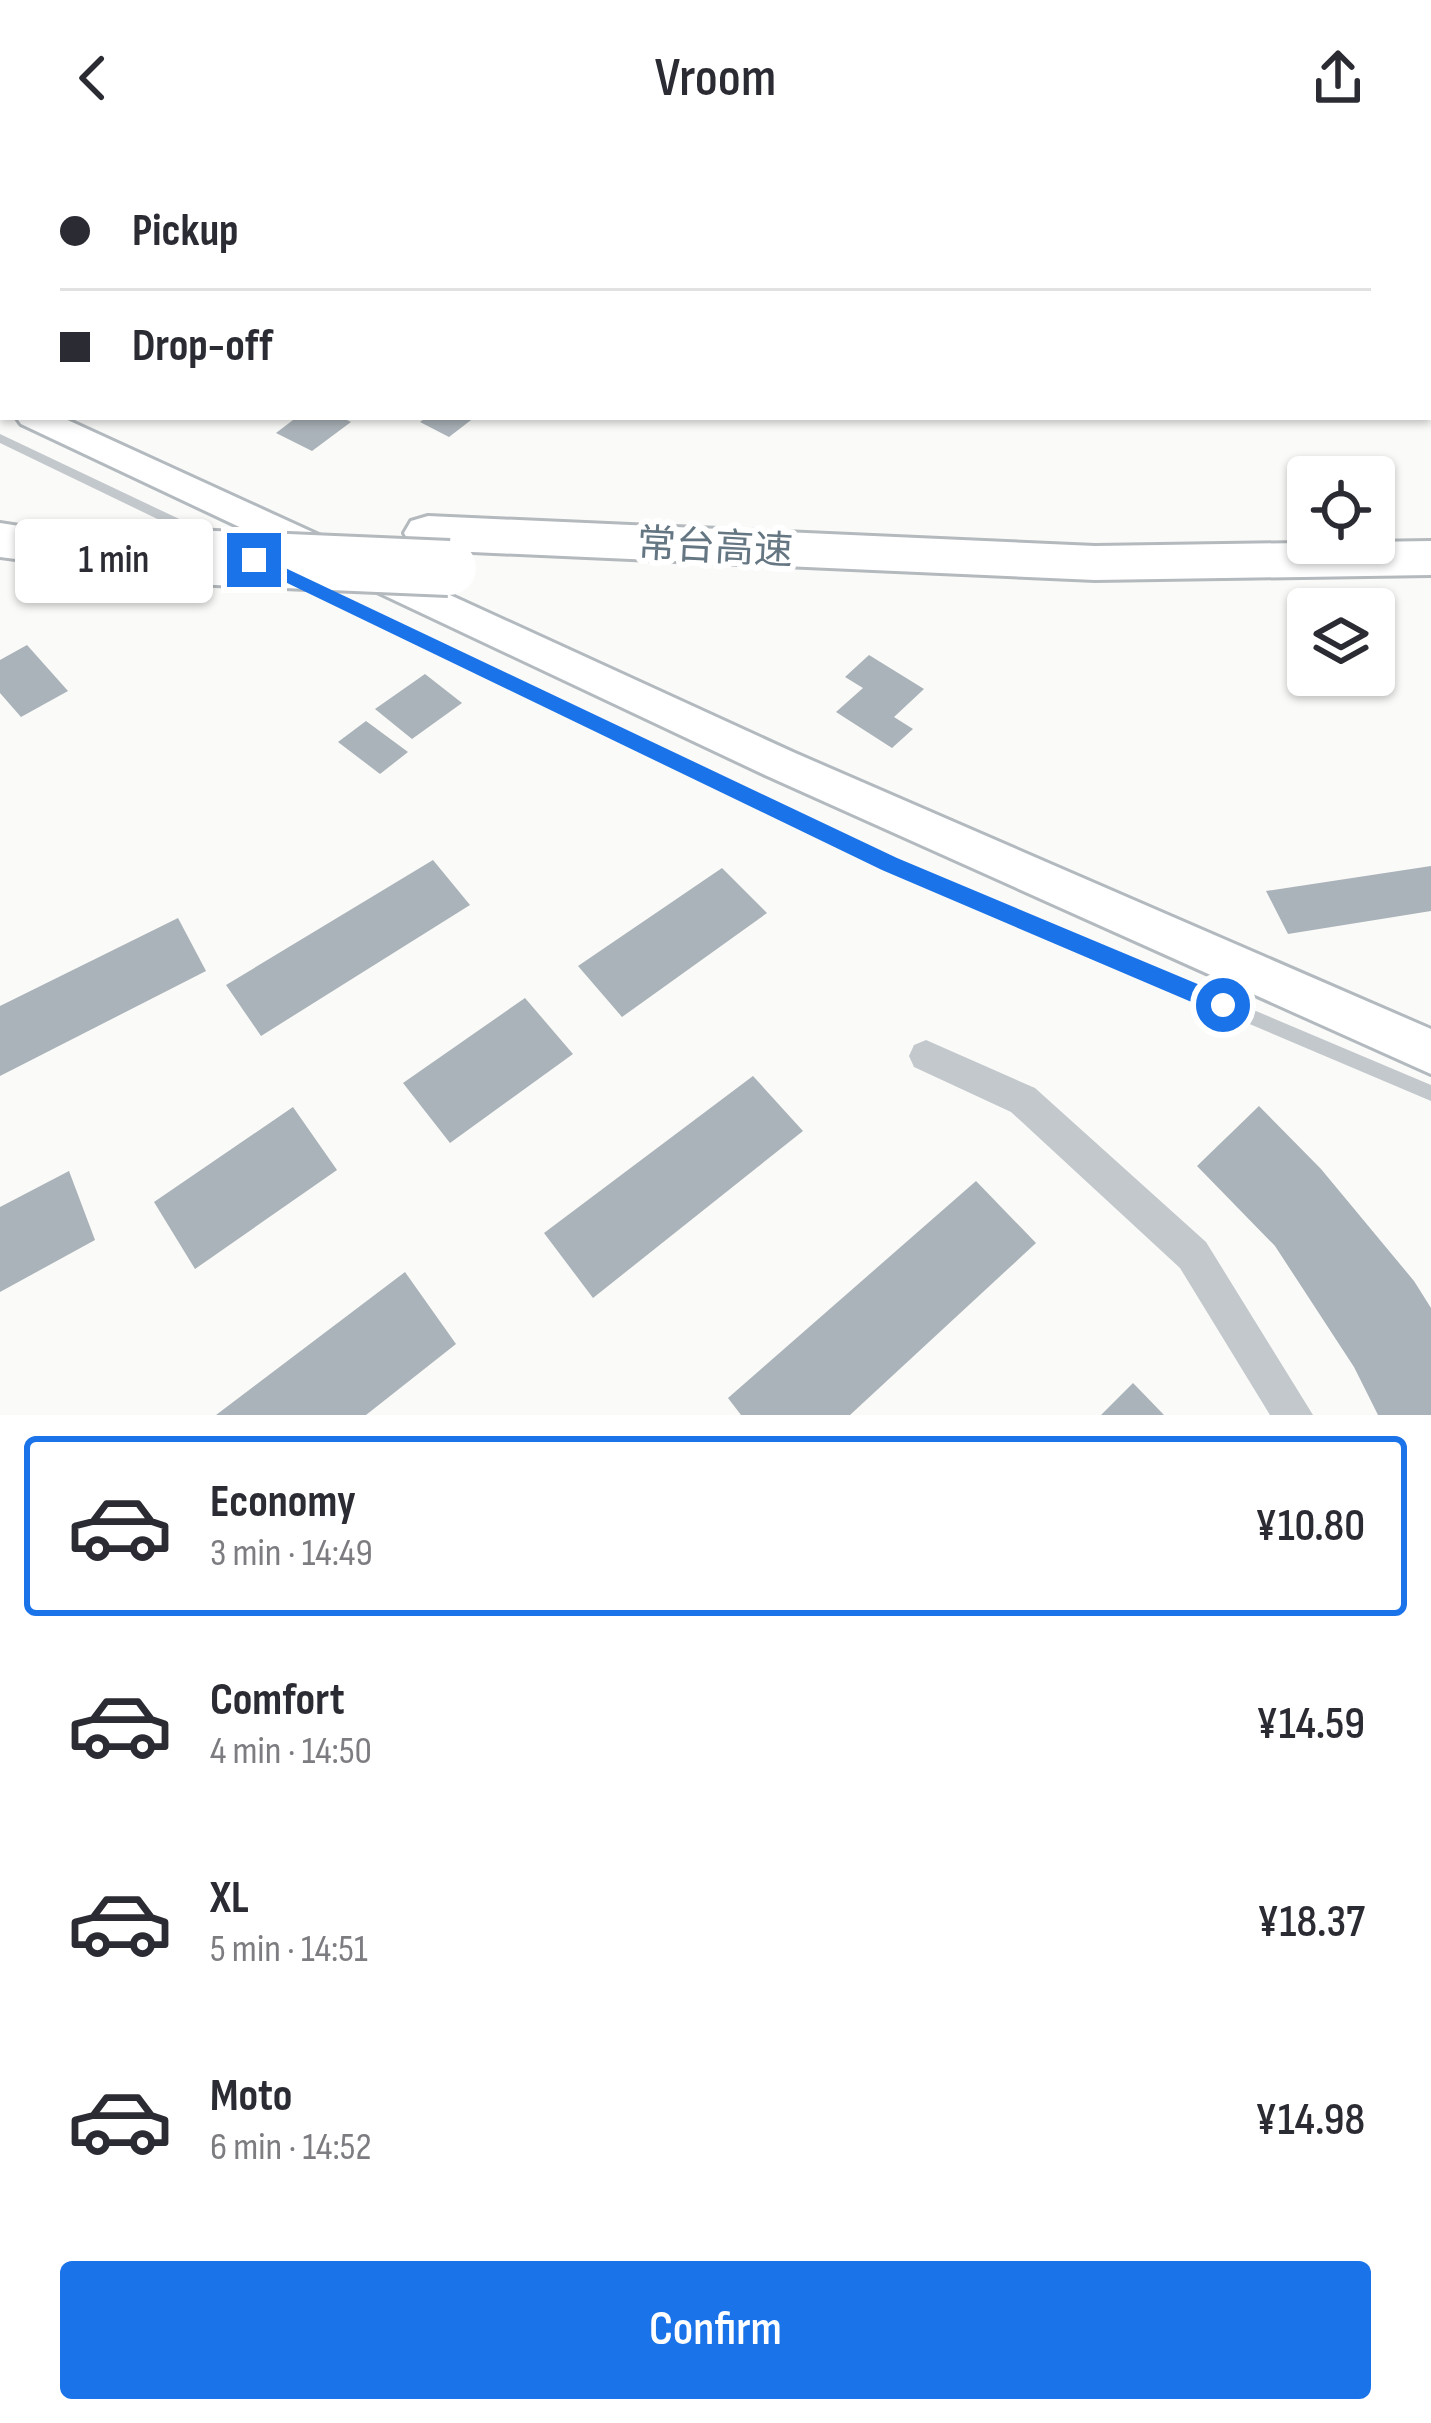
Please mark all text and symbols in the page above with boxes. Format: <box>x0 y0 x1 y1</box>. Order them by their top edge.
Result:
icon: back <box>60 45 126 111</box>
icon: share <box>1305 45 1371 111</box>
text: Vroom <box>655 46 776 111</box>
text: Pickup <box>132 204 239 259</box>
text: Drop-off <box>132 319 273 374</box>
map controls <box>1287 456 1395 696</box>
button: locate <box>1287 456 1395 564</box>
callout: 1 min <box>14 518 212 602</box>
street label: 常台高速 <box>636 521 794 576</box>
route end <box>227 533 281 587</box>
text: 1 min <box>79 537 149 584</box>
button: layers <box>1287 588 1395 696</box>
route start <box>1196 978 1250 1032</box>
icon: car <box>66 1472 174 1580</box>
text: Economy <box>210 1475 356 1530</box>
text: ¥10.80 <box>1255 1499 1365 1554</box>
text: 3 min · 14:49 <box>210 1530 373 1577</box>
icon: car <box>66 1670 174 1778</box>
text: Comfort <box>210 1673 345 1728</box>
text: ¥14.59 <box>1256 1697 1365 1752</box>
text: 4 min · 14:50 <box>210 1728 372 1775</box>
icon: car <box>66 1868 174 1976</box>
text: XL <box>210 1871 249 1926</box>
text: ¥18.37 <box>1257 1895 1365 1950</box>
text: 5 min · 14:51 <box>210 1926 368 1973</box>
icon: car <box>66 2066 174 2174</box>
text: Moto <box>210 2069 292 2124</box>
text: ¥14.98 <box>1255 2093 1365 2148</box>
text: 6 min · 14:52 <box>210 2124 371 2171</box>
button: Confirm <box>60 2261 1371 2399</box>

